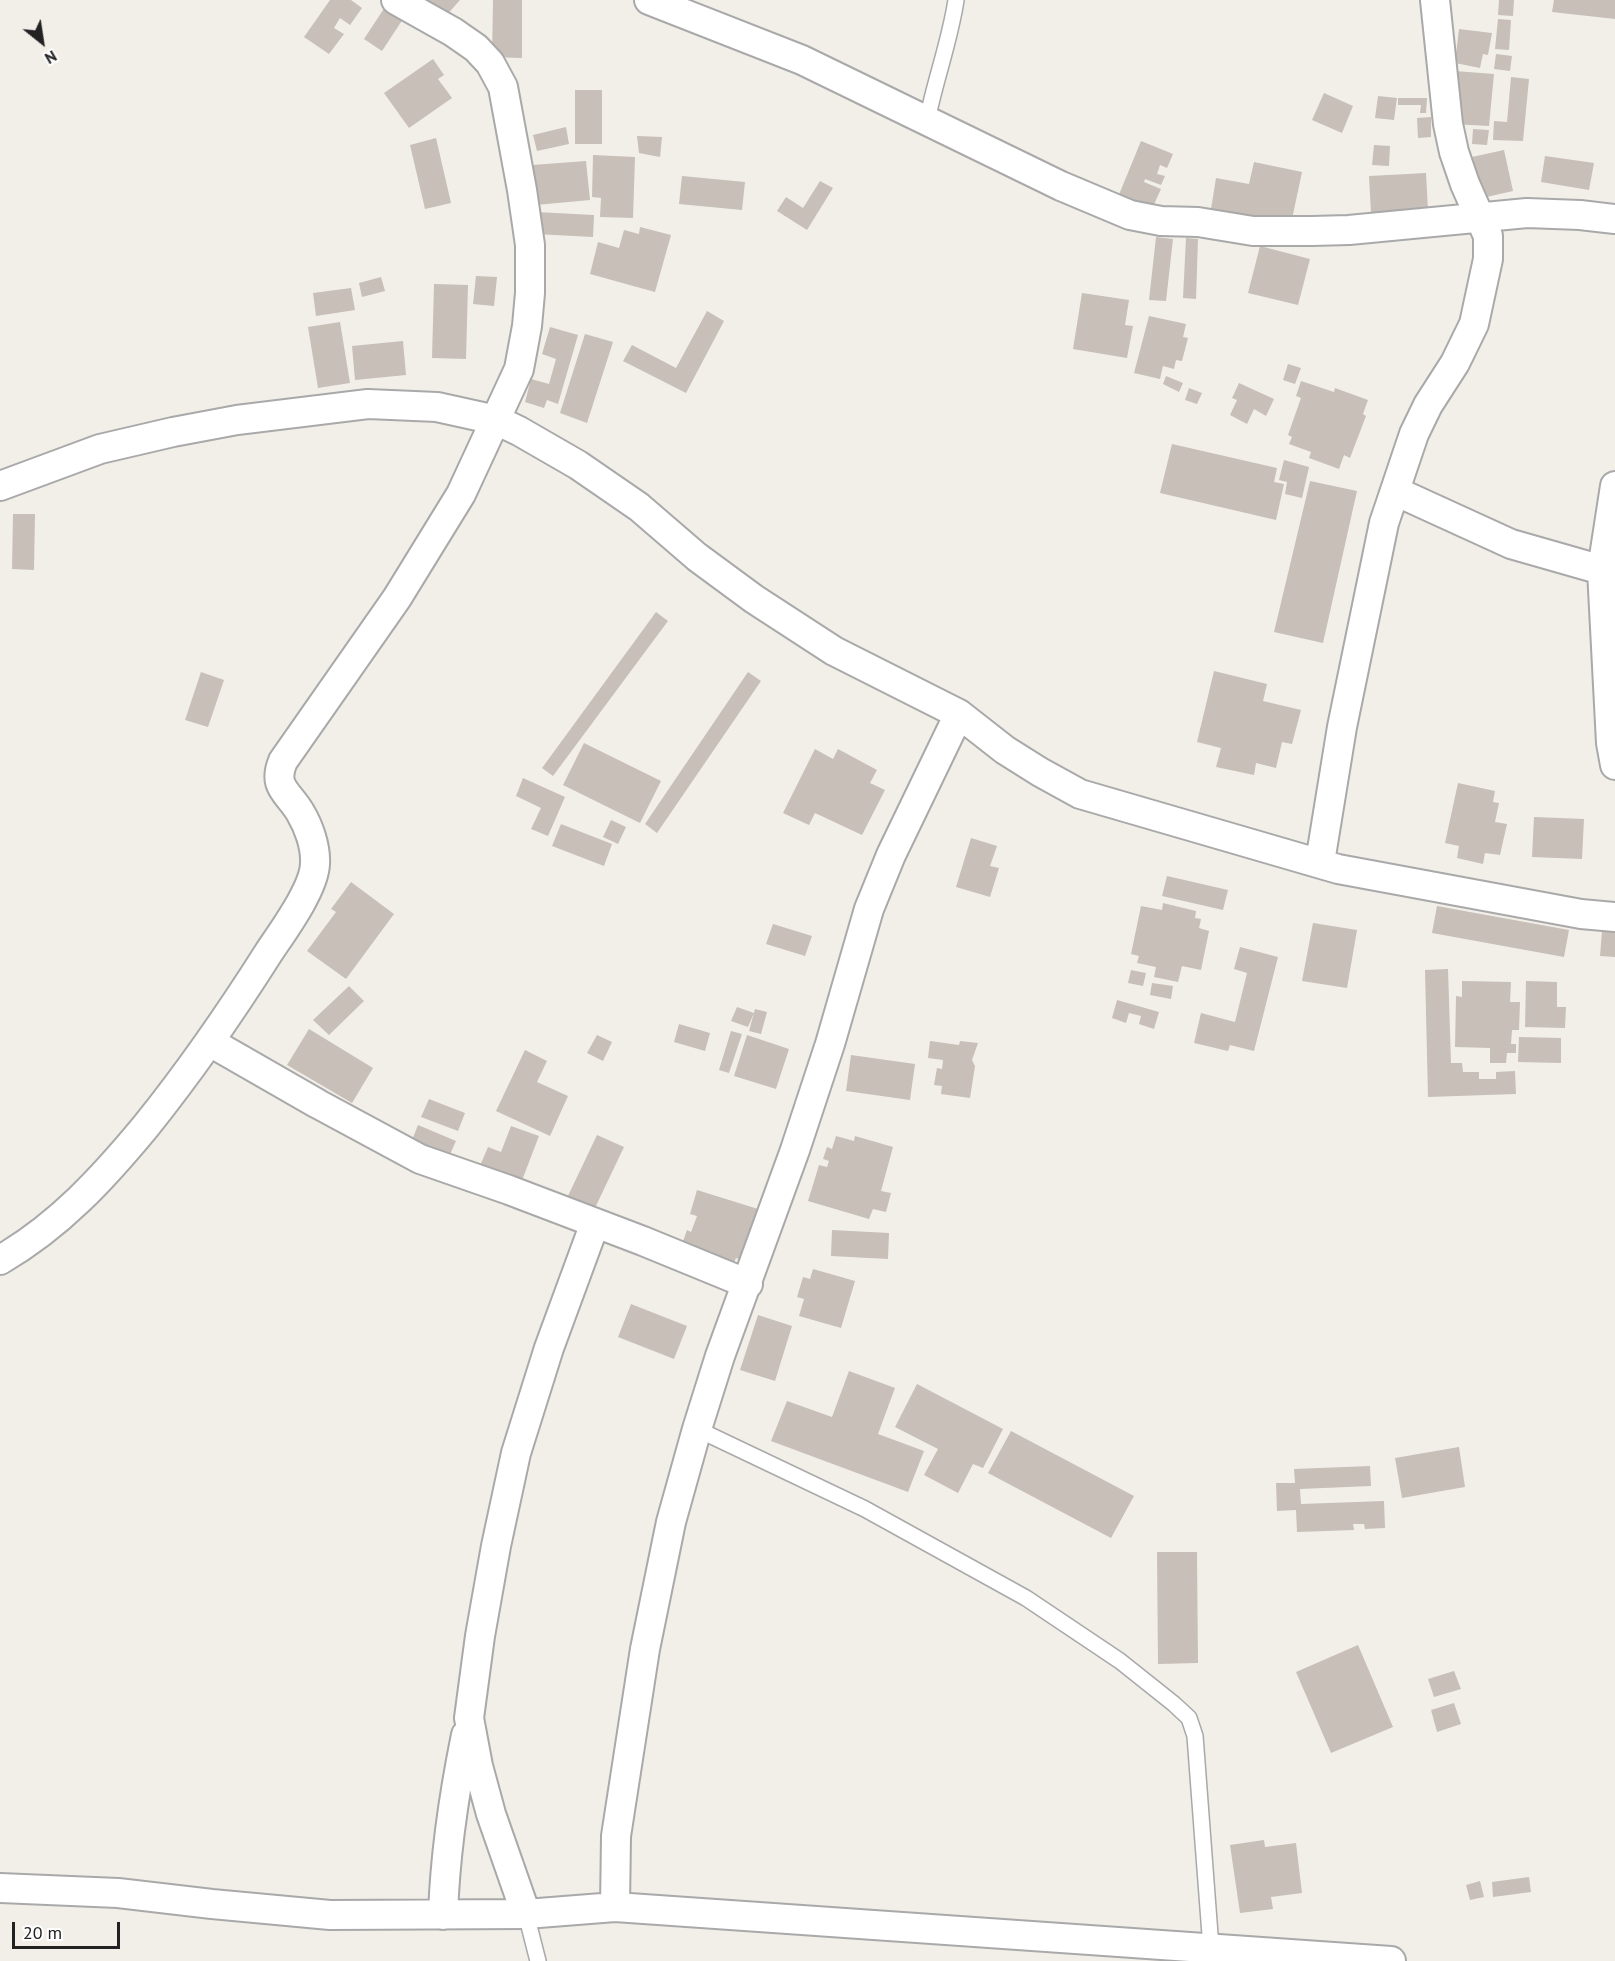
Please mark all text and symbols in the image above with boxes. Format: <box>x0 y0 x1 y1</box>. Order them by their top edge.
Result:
north arrow <box>12 12 72 72</box>
text: N <box>41 46 61 69</box>
scale bar <box>15 1910 123 1948</box>
text: 20 m <box>23 1921 62 1944</box>

